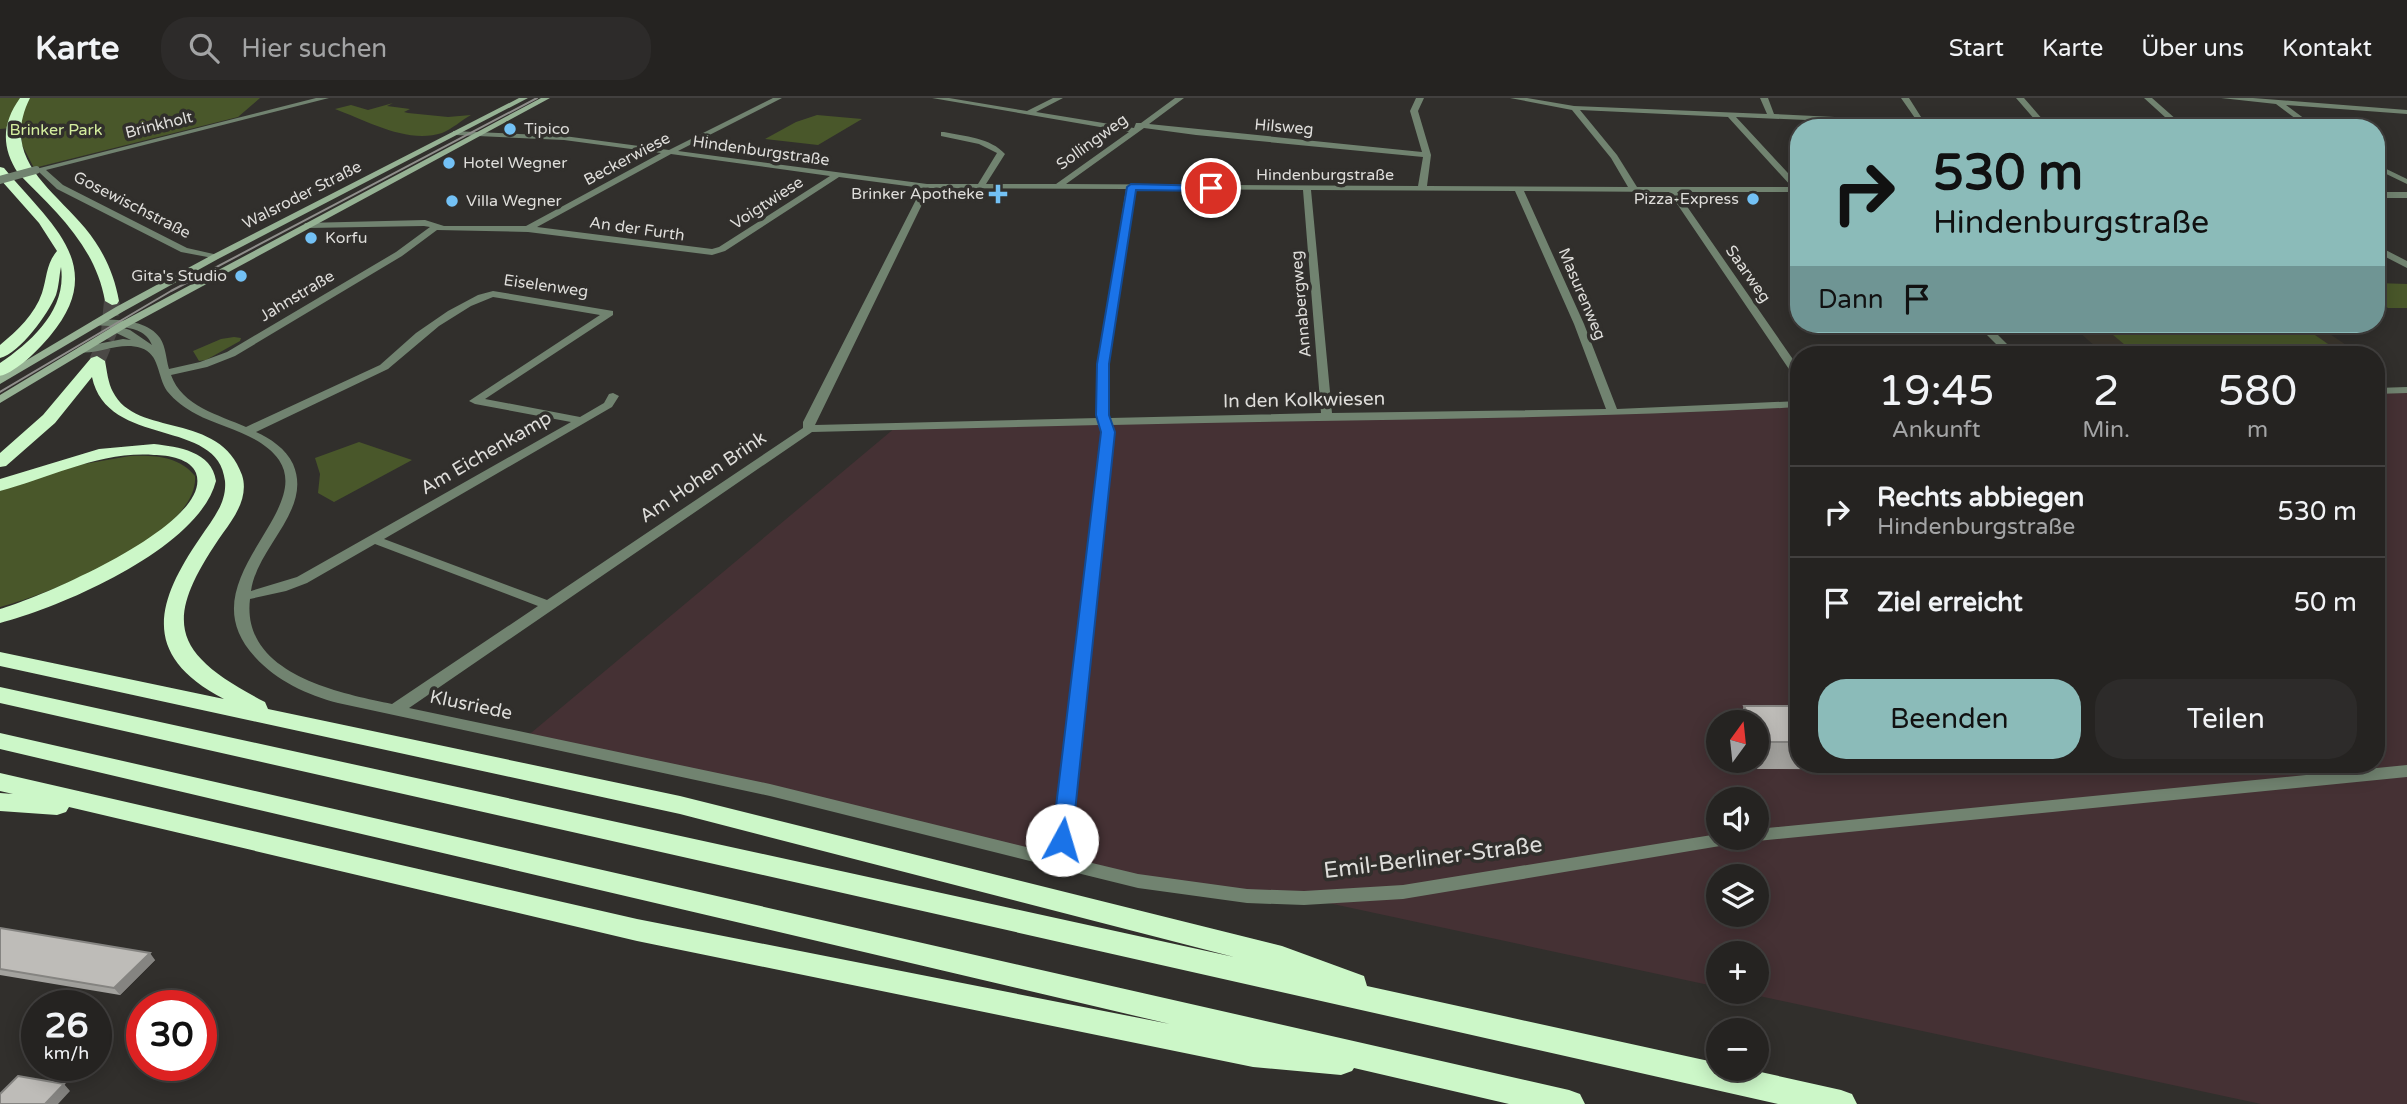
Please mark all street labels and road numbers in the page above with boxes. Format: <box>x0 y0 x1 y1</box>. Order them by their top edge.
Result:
street label: Brinkholt <box>123 107 195 143</box>
street label: Sollingweg <box>1053 109 1131 175</box>
street label: Hilsweg <box>1254 114 1314 140</box>
street label: Beckerwiese <box>580 128 674 190</box>
street label: Hindenburgstraße <box>691 131 831 171</box>
street label: Walsroder Straße <box>239 156 365 234</box>
street label: Hindenburgstraße <box>1256 165 1394 185</box>
street label: Gosewischstraße <box>70 167 194 243</box>
street label: Voigtwiese <box>727 172 807 234</box>
street label: An der Furth <box>588 212 686 246</box>
street label: Saarweg <box>1721 241 1775 307</box>
street label: Masurenweg <box>1554 245 1610 343</box>
street label: Annabergweg <box>1286 250 1316 358</box>
street label: Jahnstraße <box>256 266 338 326</box>
street label: Eiselenweg <box>502 270 590 302</box>
street label: In den Kolkwiesen <box>1223 388 1385 412</box>
street label: Am Eichenkamp <box>417 407 555 499</box>
street label: Am Hohen Brink <box>636 427 770 527</box>
street label: Klusriede <box>428 686 514 724</box>
street label: Emil-Berliner-Straße <box>1322 831 1544 885</box>

